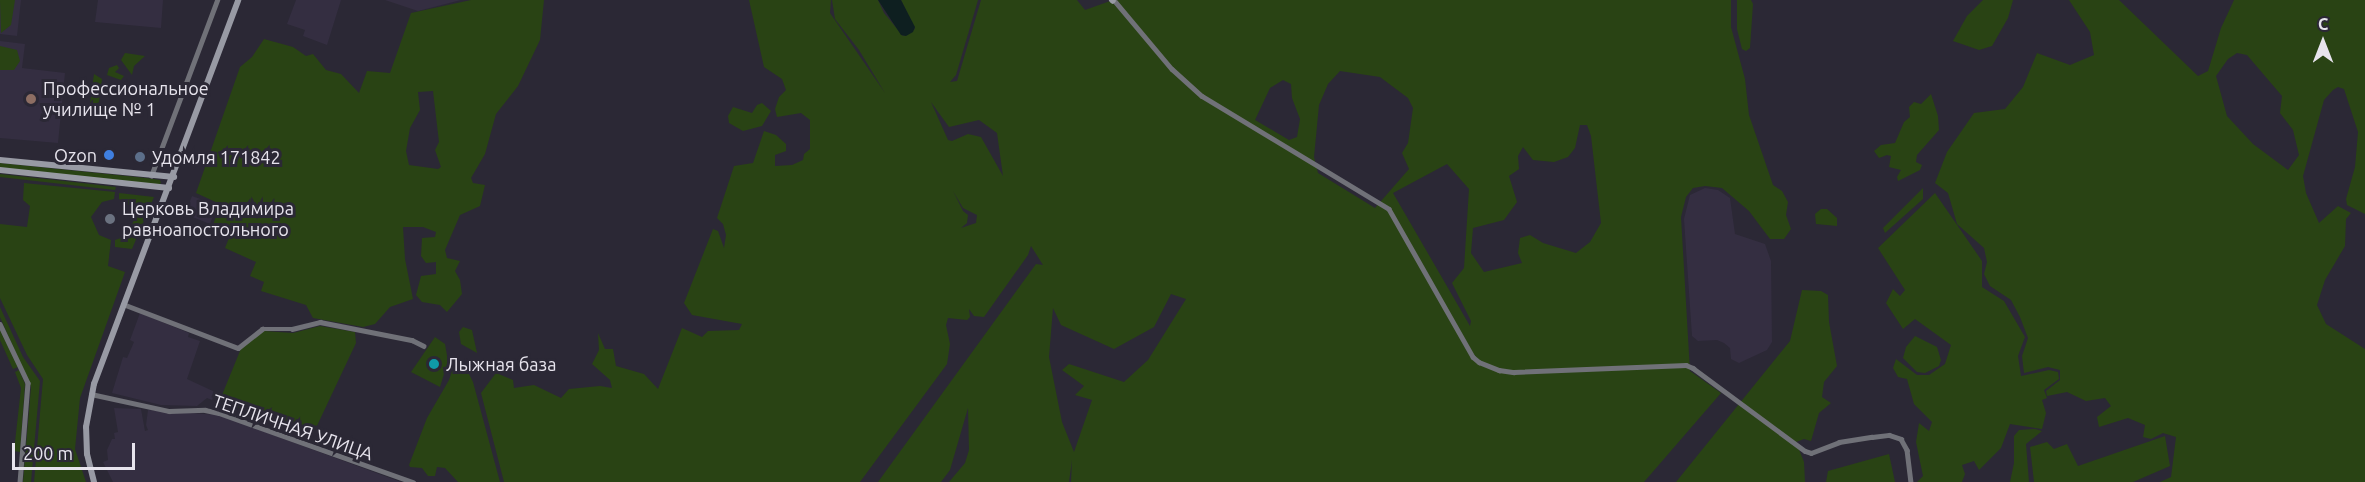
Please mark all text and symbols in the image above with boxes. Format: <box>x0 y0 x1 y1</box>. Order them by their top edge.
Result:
north arrow <box>2293 12 2353 72</box>
text: С <box>2318 15 2328 33</box>
place label: Профессиональное училище № 1 <box>43 78 209 121</box>
marker: Профессиональное училище № 1 <box>24 92 38 106</box>
place label: Ozon <box>54 144 97 166</box>
place label: Удомля 171842 <box>152 146 281 168</box>
marker: Ozon <box>102 148 116 162</box>
marker: Удомля 171842 <box>133 150 147 164</box>
place label: Церковь Владимира равноапостольного <box>122 198 294 240</box>
marker: Церковь Владимира равноапостольного <box>103 212 117 226</box>
place label: Лыжная база <box>446 353 556 375</box>
marker: Лыжная база <box>427 357 441 371</box>
street label: ТЕПЛИЧНАЯ УЛИЦА <box>210 389 376 465</box>
scale bar <box>15 431 138 469</box>
text: 200 m <box>23 443 73 463</box>

